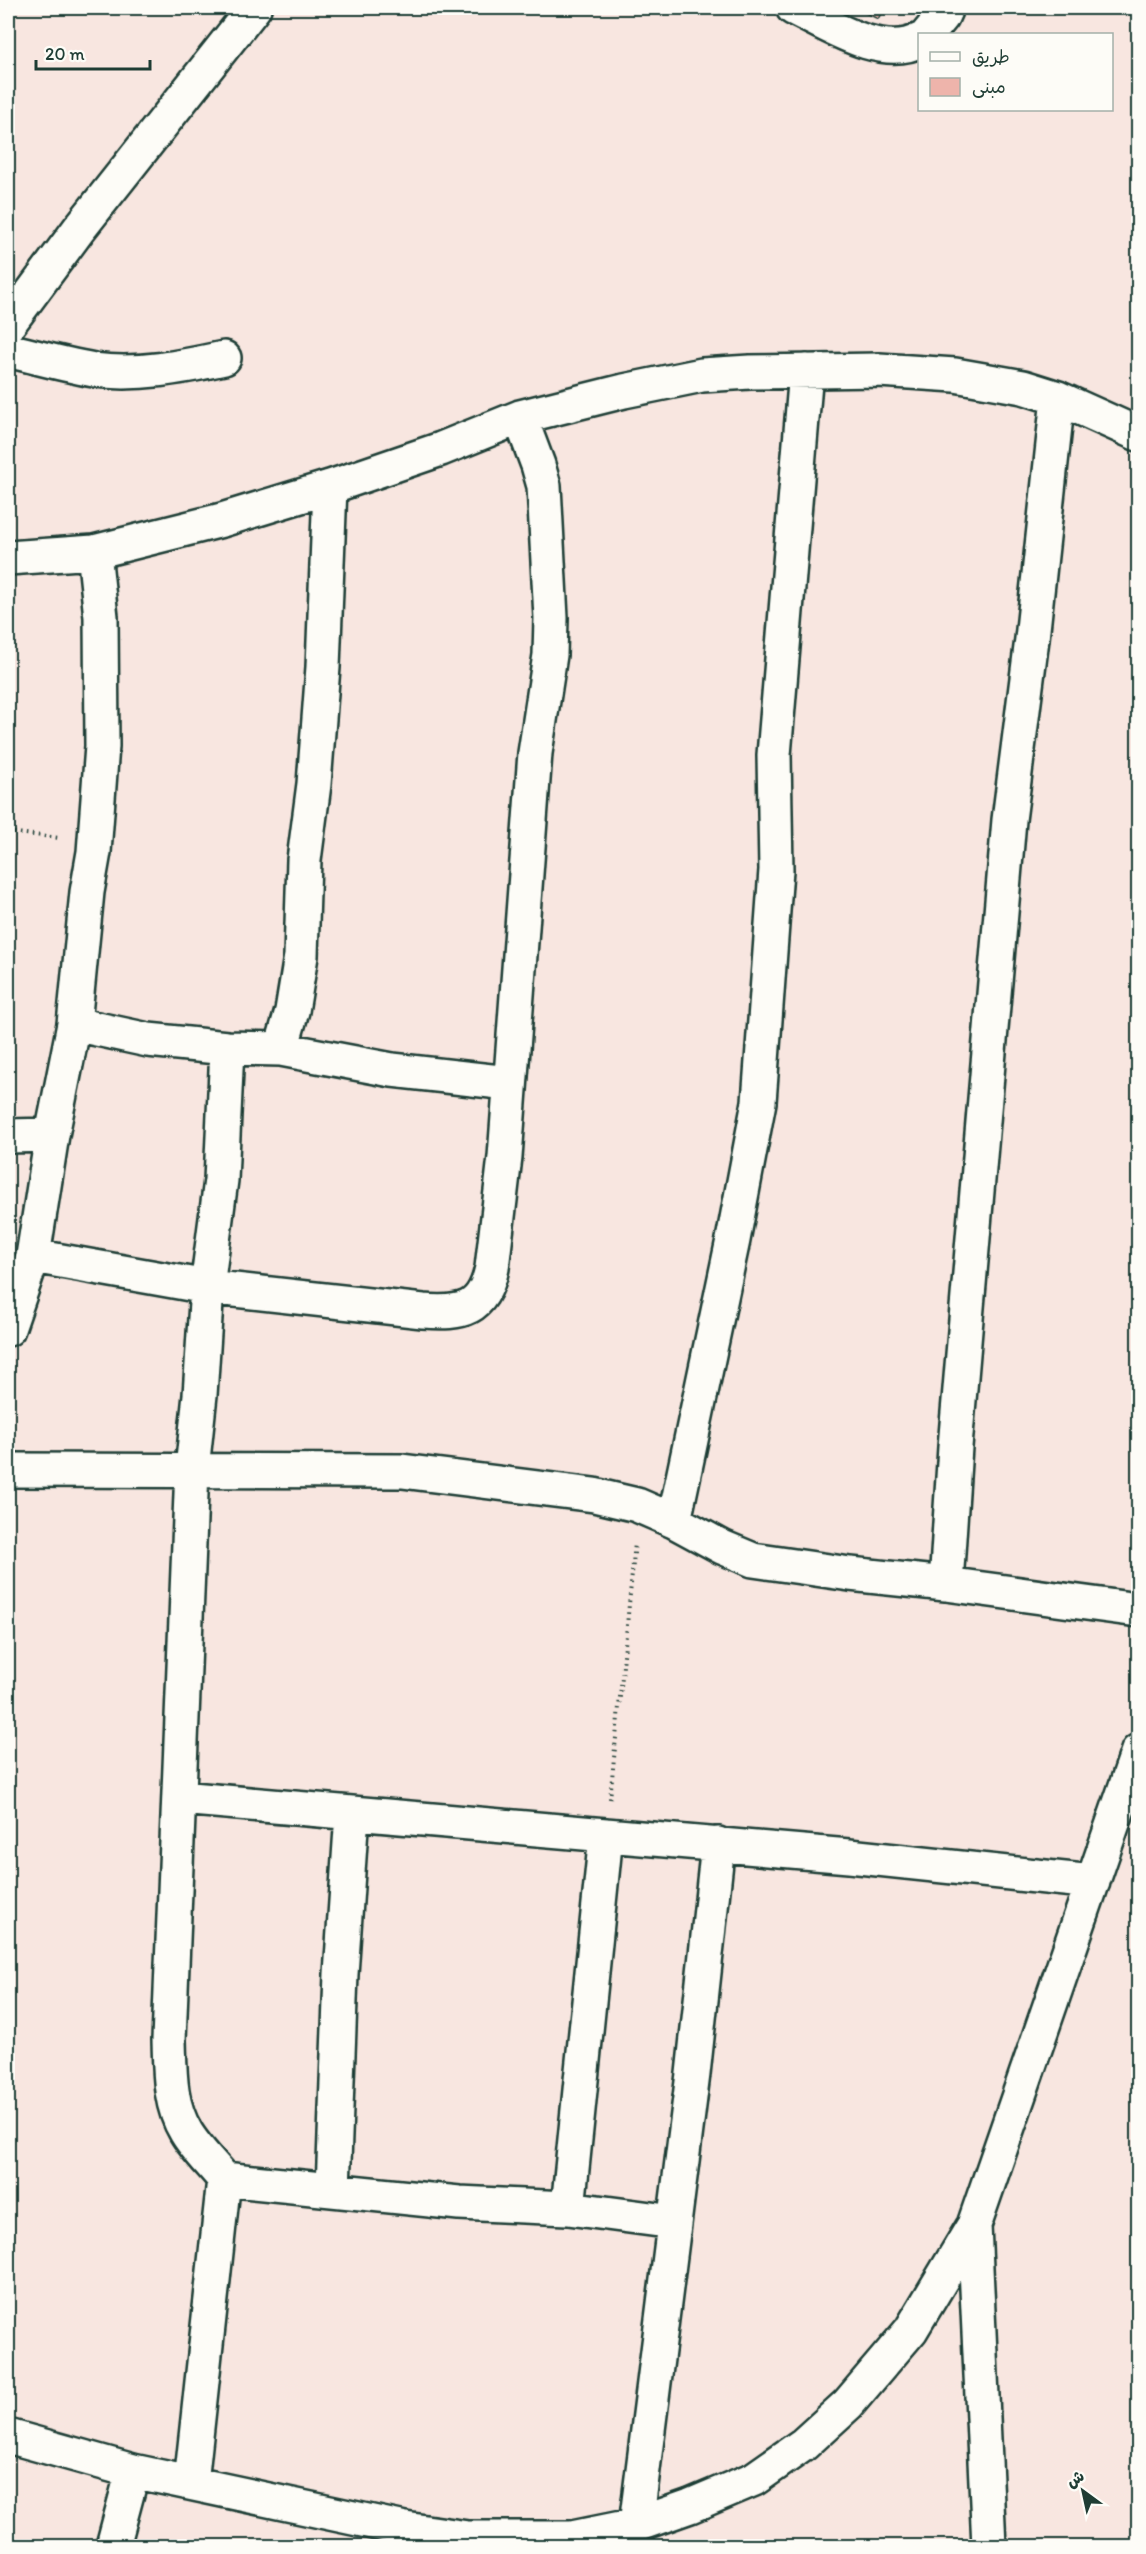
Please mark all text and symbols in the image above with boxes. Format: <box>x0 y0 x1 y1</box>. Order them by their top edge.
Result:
scale bar <box>36 33 150 71</box>
legend <box>918 33 1113 111</box>
text: 20 m <box>45 43 85 65</box>
text: طريق <box>972 46 1010 68</box>
text: مبنى <box>972 76 1006 98</box>
north arrow <box>1053 2461 1113 2521</box>
text: ش <box>1063 2466 1088 2492</box>

